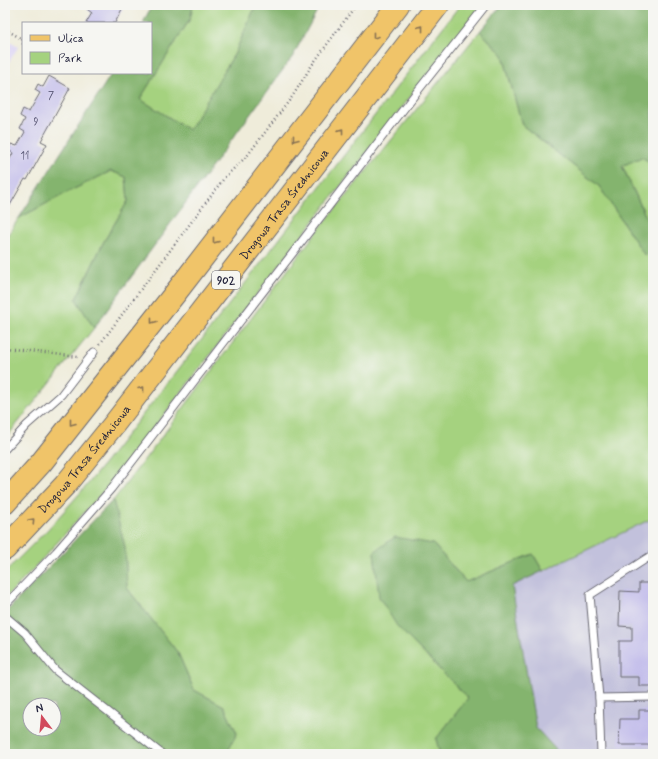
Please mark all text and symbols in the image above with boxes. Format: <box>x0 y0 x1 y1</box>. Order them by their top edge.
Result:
legend <box>22 22 152 74</box>
one-way arrow <box>416 25 423 32</box>
text: Ulica <box>58 31 84 47</box>
one-way arrow <box>372 31 379 38</box>
text: Park <box>58 51 82 67</box>
house number: 7 <box>48 90 54 103</box>
house number: 9 <box>34 116 39 129</box>
one-way arrow <box>337 128 344 135</box>
one-way arrow <box>293 134 300 141</box>
street label: Drogowa Trasa Średnicowa <box>237 146 333 264</box>
house number: 11 <box>21 150 29 163</box>
one-way arrow <box>213 237 220 244</box>
road number: 902 <box>212 271 240 289</box>
one-way arrow <box>151 317 158 324</box>
one-way arrow <box>137 386 144 393</box>
street label: Drogowa Trasa Średnicowa <box>35 402 135 518</box>
one-way arrow <box>70 419 77 426</box>
one-way arrow <box>27 518 34 525</box>
north arrow <box>22 697 62 737</box>
text: N <box>34 701 45 716</box>

